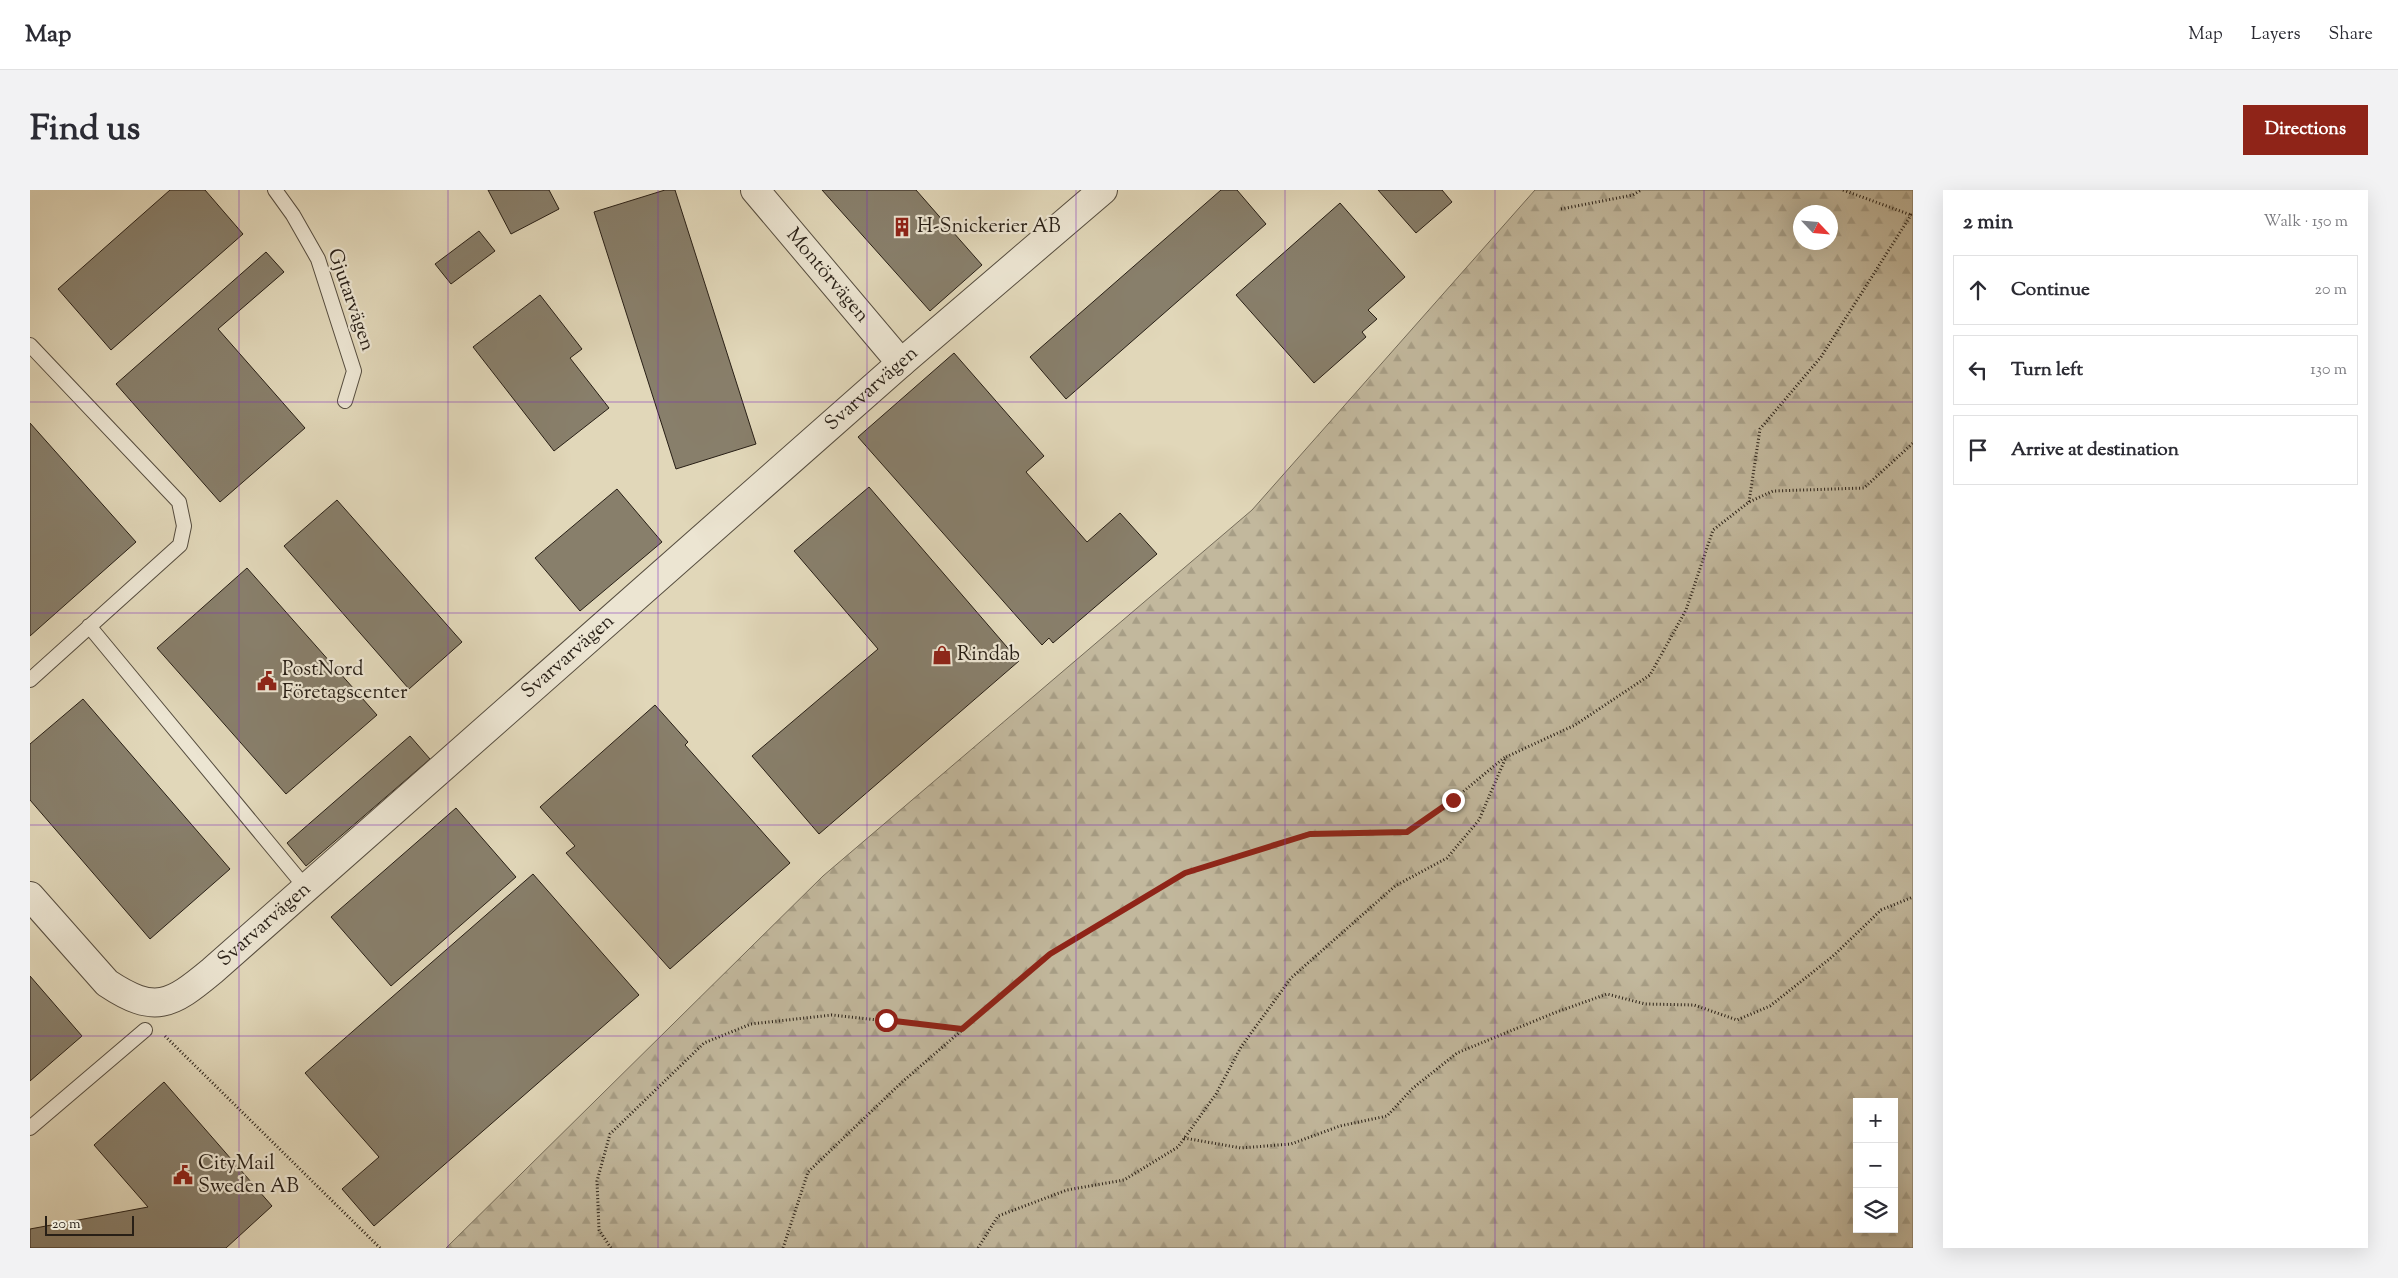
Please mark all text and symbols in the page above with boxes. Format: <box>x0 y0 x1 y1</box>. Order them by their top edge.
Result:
text: Map <box>25 18 71 52</box>
text: Map <box>2188 22 2223 48</box>
text: Layers <box>2251 22 2301 48</box>
text: Share <box>2329 22 2373 48</box>
text: Find us <box>30 105 140 156</box>
button: Directions <box>2243 105 2368 155</box>
north arrow <box>1793 205 1838 250</box>
text: 2 min <box>1963 208 2013 238</box>
text: Walk · 150 m <box>2264 211 2348 234</box>
place label: H-Snickerier AB <box>917 213 1061 242</box>
building icon: H-Snickerier AB <box>891 216 913 238</box>
street label: Montörvägen <box>779 222 876 329</box>
street label: Gjutarvägen <box>319 245 381 355</box>
icon: ahead <box>1964 276 1992 304</box>
text: Continue <box>2011 277 2090 304</box>
text: 20 m <box>2314 279 2347 302</box>
street label: Svarvarvägen <box>819 339 925 438</box>
icon: left <box>1964 356 1992 384</box>
text: Turn left <box>2011 357 2083 384</box>
text: 130 m <box>2310 359 2347 382</box>
icon: arrive <box>1964 436 1992 464</box>
text: Arrive at destination <box>2011 437 2179 464</box>
street label: Svarvarvägen <box>515 607 621 706</box>
place label: Rindab <box>957 641 1020 670</box>
shop icon: Rindab <box>931 644 953 666</box>
place label: PostNord Företagscenter <box>282 656 408 708</box>
public building icon: PostNord Företagscenter <box>256 670 278 692</box>
route end <box>1442 789 1465 812</box>
street label: Svarvarvägen <box>211 875 318 974</box>
route start <box>875 1009 898 1032</box>
map controls <box>1853 1098 1898 1233</box>
button: + <box>1853 1098 1898 1143</box>
button: − <box>1853 1143 1898 1188</box>
place label: CityMail Sweden AB <box>198 1150 299 1202</box>
public building icon: CityMail Sweden AB <box>172 1164 194 1186</box>
button: layers <box>1853 1188 1898 1233</box>
scale bar <box>45 1213 134 1236</box>
text: 20 m <box>52 1215 81 1235</box>

